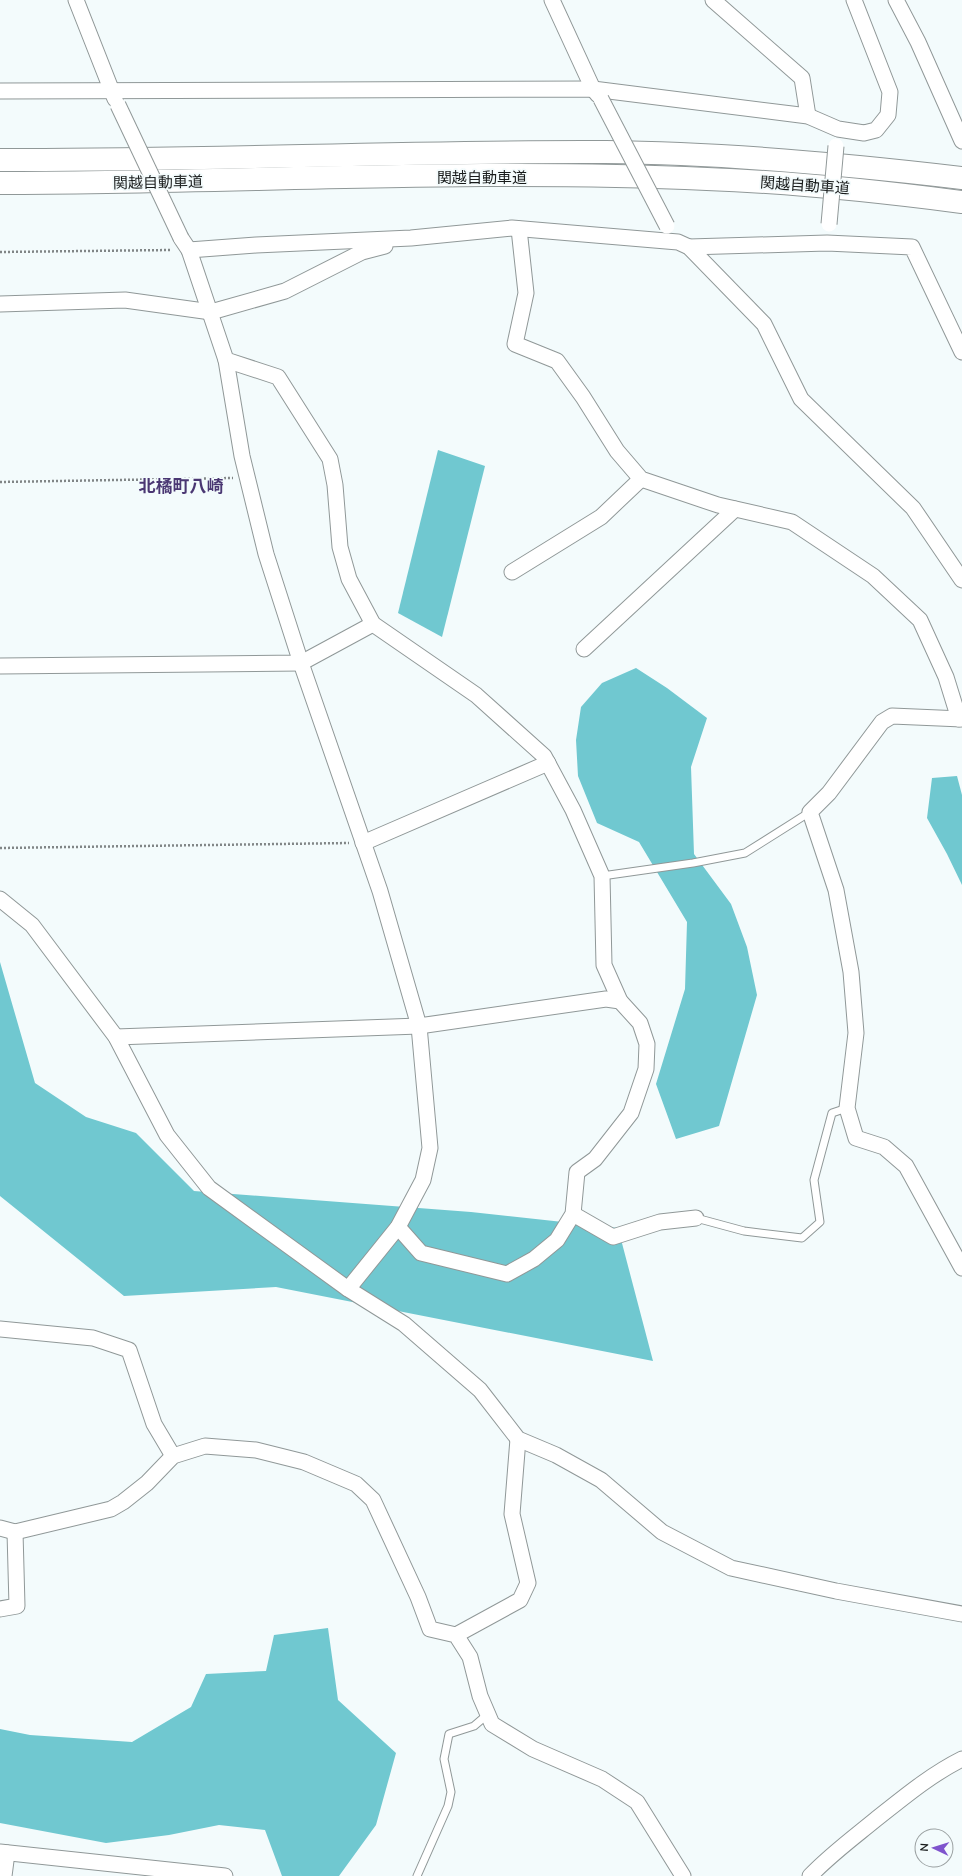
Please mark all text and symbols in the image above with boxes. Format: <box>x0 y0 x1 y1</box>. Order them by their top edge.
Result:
street label: 関越自動車道 <box>437 168 527 187</box>
street label: 関越自動車道 <box>113 172 203 192</box>
street label: 関越自動車道 <box>759 172 851 198</box>
district label: 北橘町八崎 <box>139 475 224 496</box>
north arrow <box>914 1828 954 1868</box>
text: N <box>917 1843 931 1852</box>

